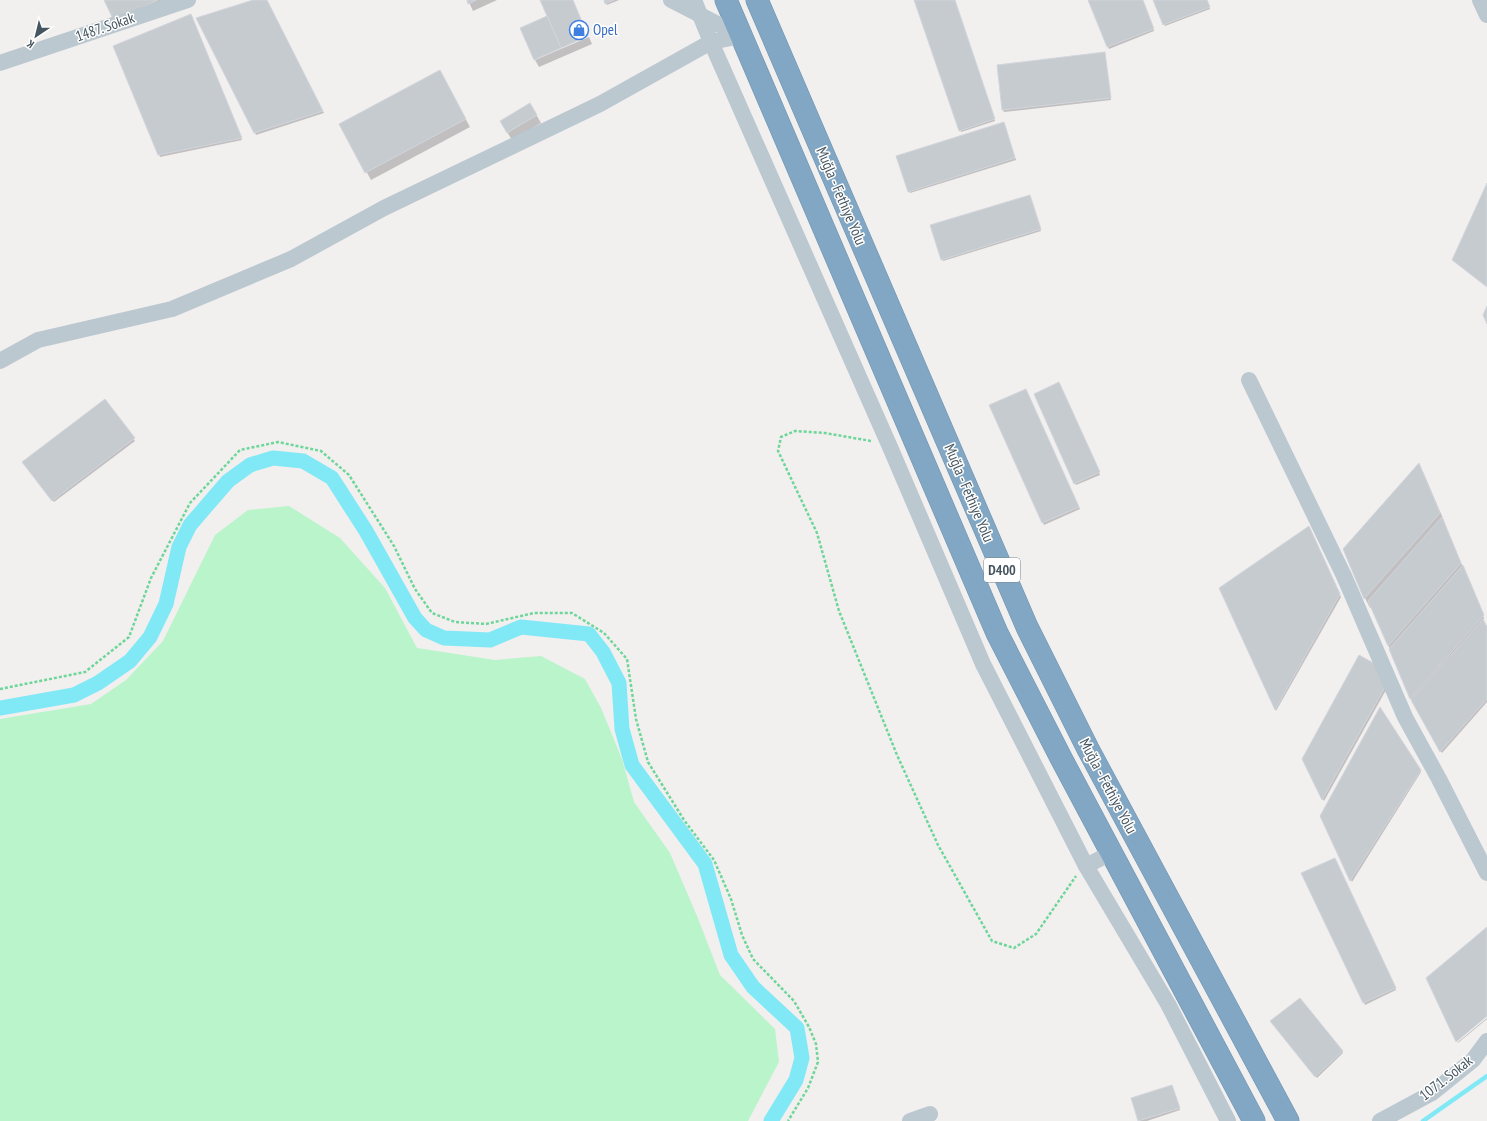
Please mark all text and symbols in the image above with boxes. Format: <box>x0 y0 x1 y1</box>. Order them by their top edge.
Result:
street label: 1487. Sokak <box>73 8 137 45</box>
north arrow <box>16 16 56 56</box>
shop icon: Opel <box>568 19 590 41</box>
place label: Opel <box>593 20 618 39</box>
text: K <box>24 37 37 52</box>
street label: Muğla - Fethiye Yolu <box>812 144 871 248</box>
street label: Muğla - Fethiye Yolu <box>940 441 999 545</box>
road number: D400 <box>984 558 1020 582</box>
street label: Muğla - Fethiye Yolu <box>1075 735 1141 837</box>
street label: 1071. Sokak <box>1415 1051 1476 1104</box>

